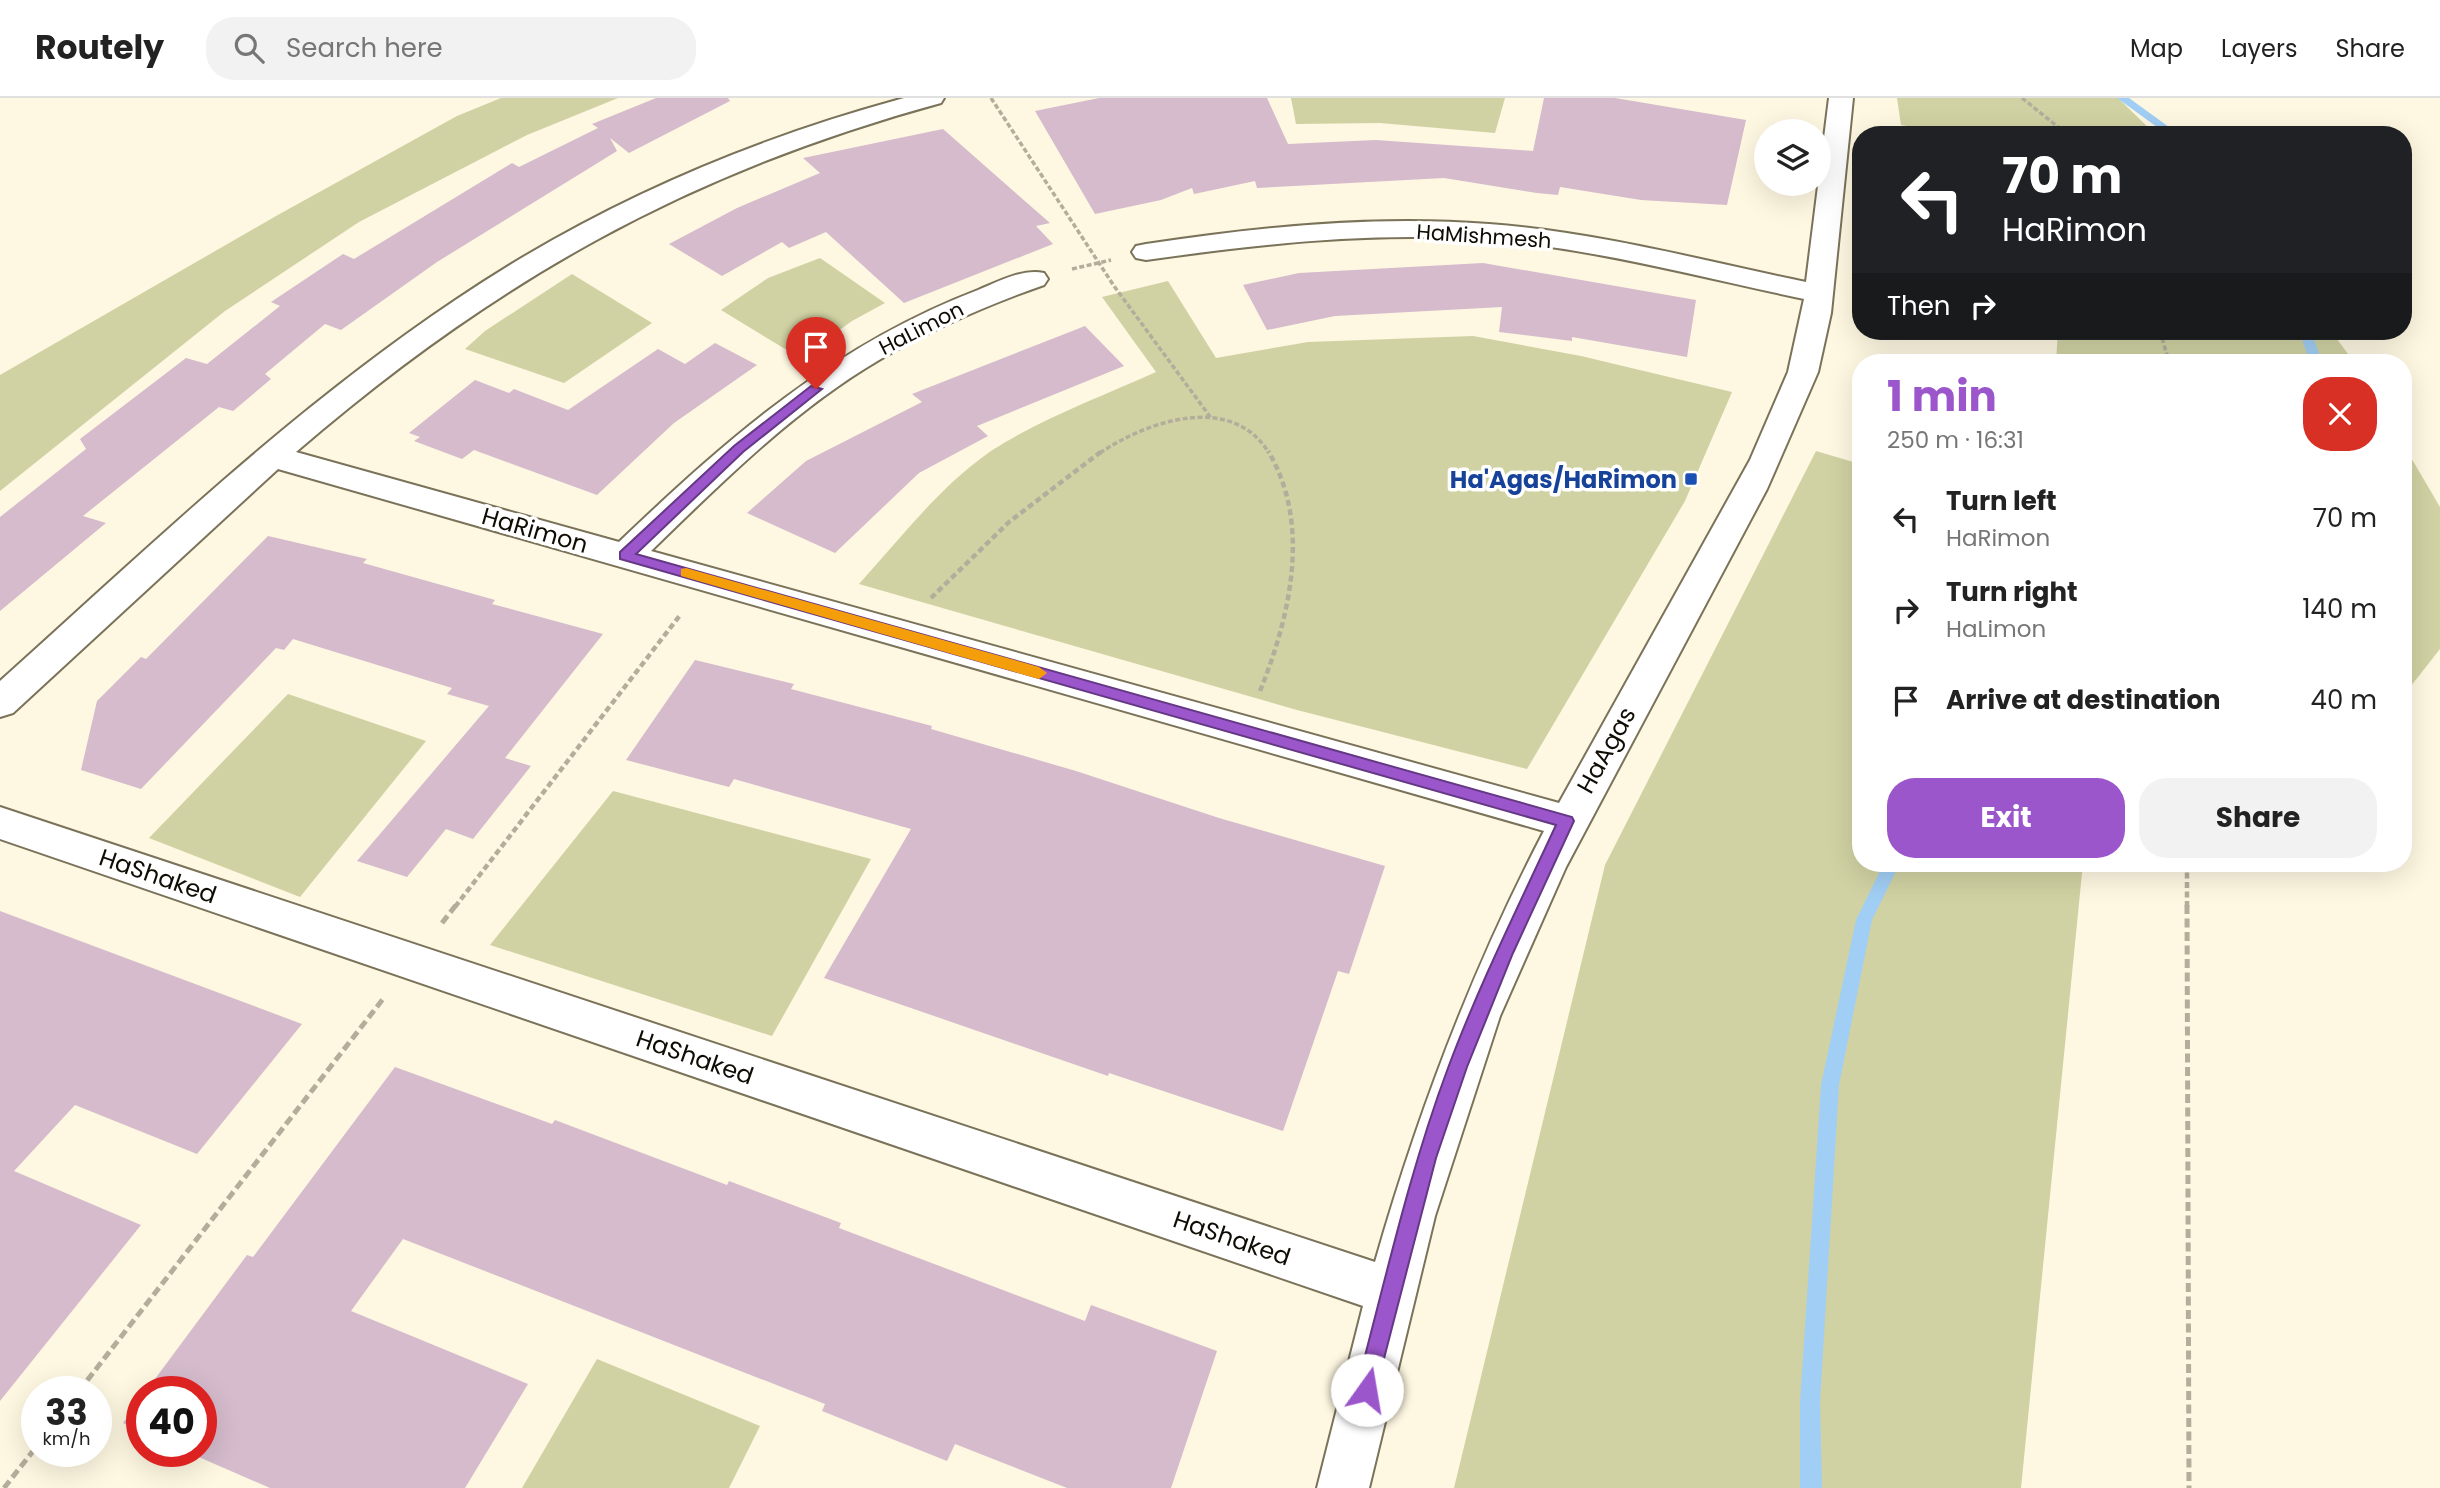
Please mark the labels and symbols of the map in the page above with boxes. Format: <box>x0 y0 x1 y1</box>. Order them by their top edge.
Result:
street label: HaMishmesh <box>1415 217 1553 255</box>
street label: HaLimon <box>874 294 968 362</box>
pin <box>786 317 846 389</box>
place label: Ha'Agas/HaRimon <box>1450 463 1677 496</box>
marker: Ha'Agas/HaRimon <box>1683 471 1699 487</box>
street label: HaRimon <box>478 499 592 561</box>
street label: HaAgas <box>1569 701 1643 799</box>
street label: HaShaked <box>95 841 221 911</box>
street label: HaShaked <box>632 1022 758 1092</box>
street label: HaShaked <box>1169 1203 1295 1273</box>
position arrow <box>1330 1353 1404 1427</box>
speed limit sign: 40 <box>126 1376 217 1467</box>

